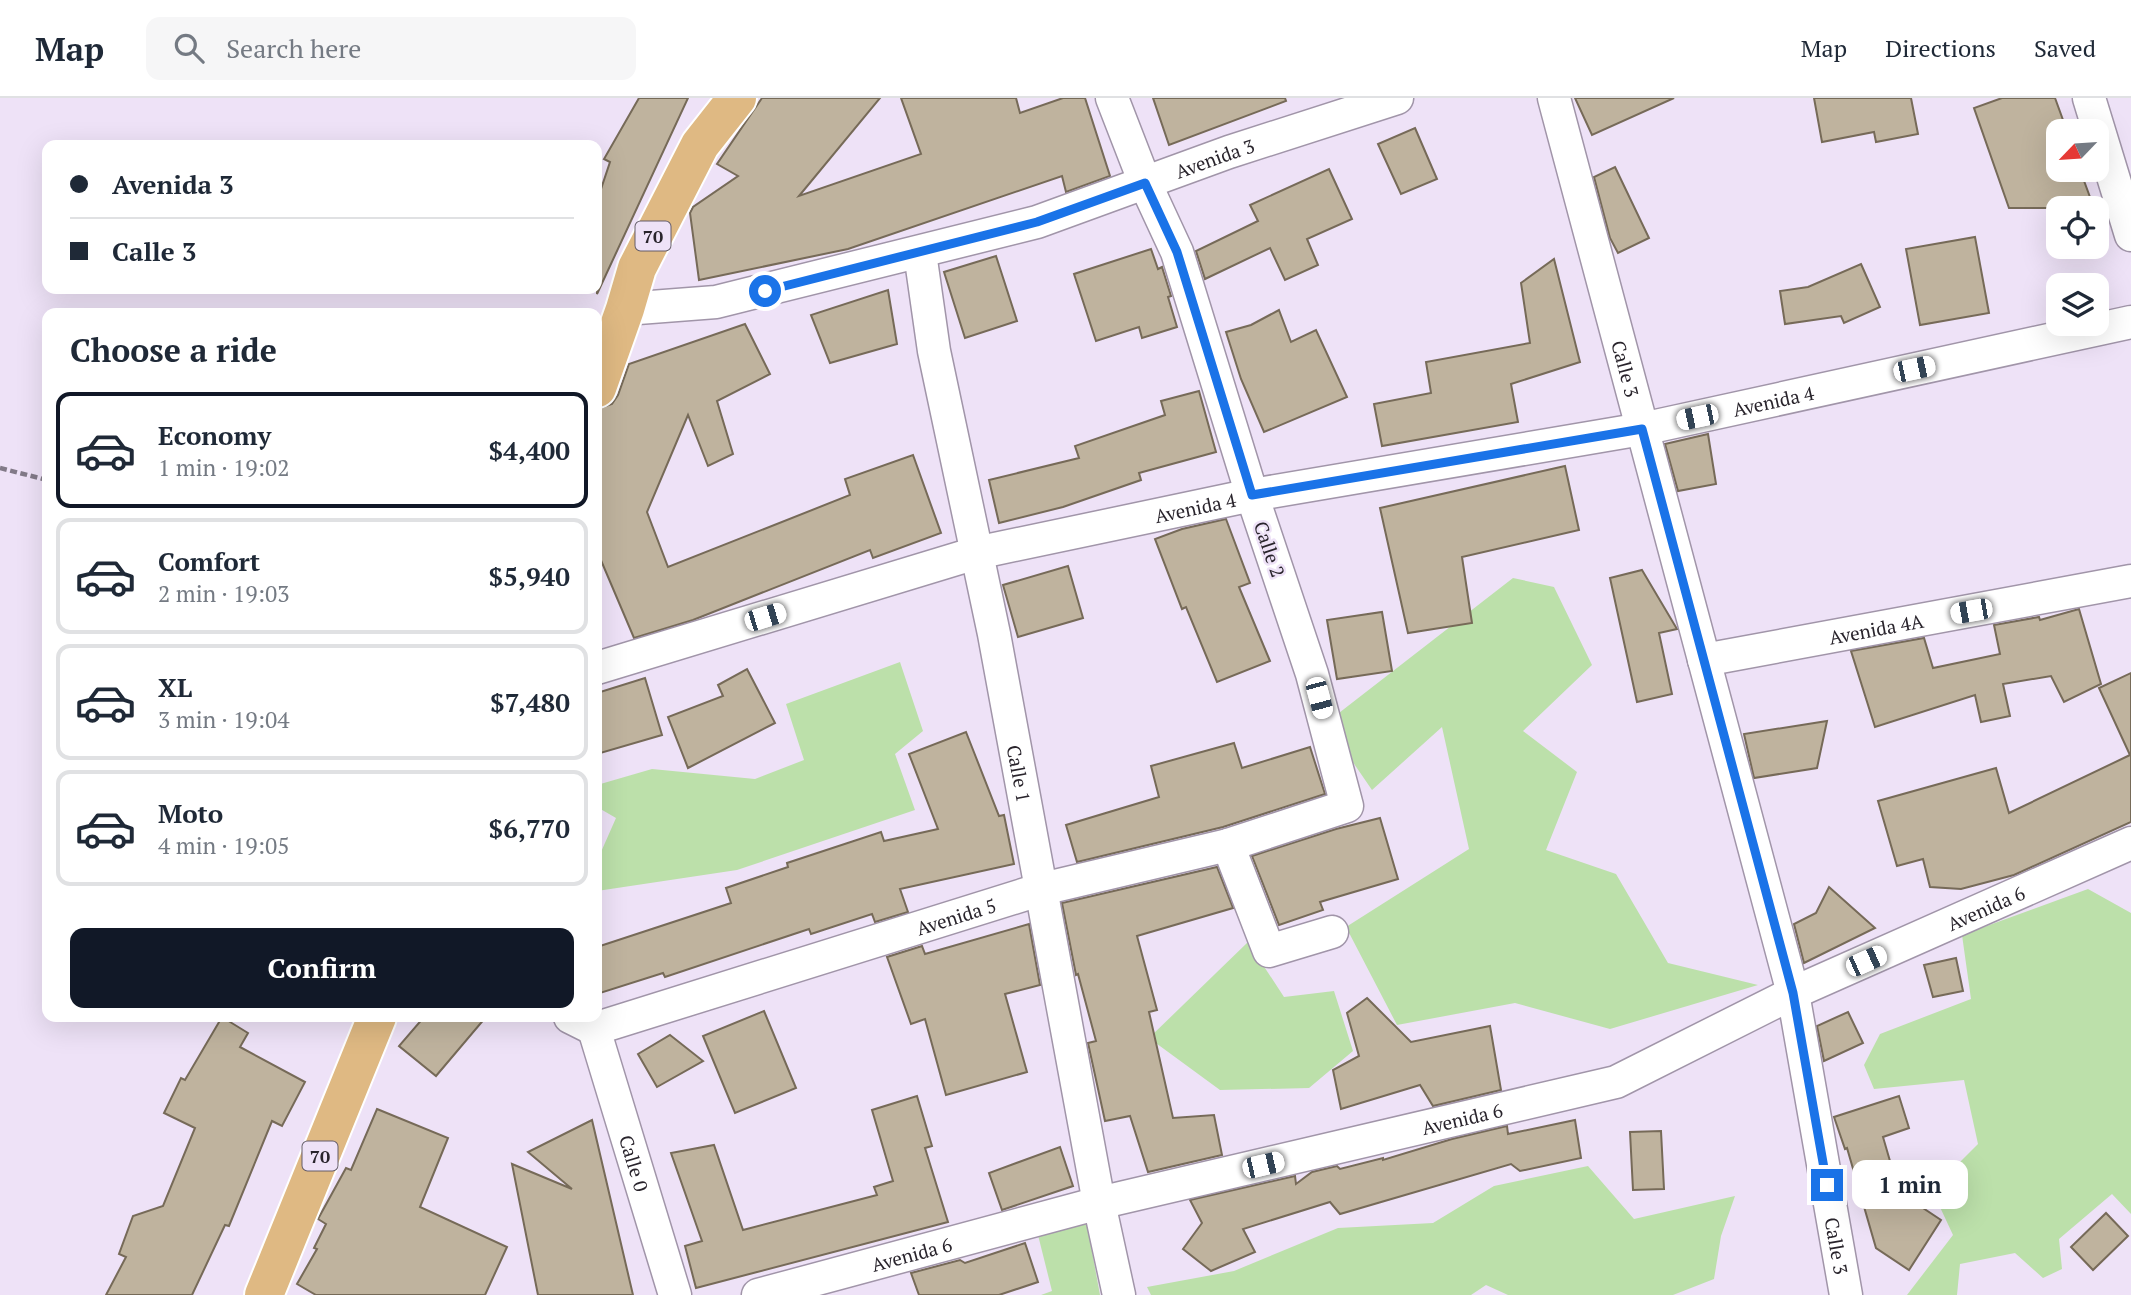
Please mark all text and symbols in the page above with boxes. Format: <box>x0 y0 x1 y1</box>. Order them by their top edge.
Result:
search box <box>146 17 636 80</box>
text: Map <box>35 27 104 70</box>
icon: search <box>170 29 208 67</box>
text: Search here <box>226 31 361 65</box>
text: Map <box>1801 32 1847 64</box>
text: Directions <box>1885 32 1996 64</box>
text: Saved <box>2034 32 2096 64</box>
north arrow <box>2046 119 2109 182</box>
map controls <box>2046 119 2109 336</box>
street label: Avenida 3 <box>1171 132 1257 183</box>
text: Avenida 3 <box>112 167 234 201</box>
button: locate <box>2046 196 2109 259</box>
road number: 70 <box>636 222 670 251</box>
text: Calle 3 <box>112 234 196 268</box>
button: layers <box>2046 273 2109 336</box>
route start <box>749 275 781 307</box>
text: Choose a ride <box>70 329 277 371</box>
street label: Calle 3 <box>1607 337 1646 400</box>
car <box>1892 354 1937 384</box>
street label: Avenida 4 <box>1730 379 1817 421</box>
car <box>1675 402 1720 432</box>
text: Economy <box>158 418 271 452</box>
icon: car <box>74 419 137 482</box>
text: $4,400 <box>489 433 570 467</box>
text: 1 min · 19:02 <box>158 452 290 483</box>
street label: Avenida 4 <box>1152 486 1239 528</box>
street label: Calle 2 <box>1249 518 1291 580</box>
text: Comfort <box>158 544 260 578</box>
icon: car <box>74 545 137 608</box>
text: $5,940 <box>489 559 570 593</box>
text: 2 min · 19:03 <box>158 578 290 609</box>
car <box>1949 597 1994 625</box>
car <box>742 601 789 633</box>
street label: Avenida 4A <box>1827 607 1925 649</box>
text: XL <box>158 670 192 704</box>
icon: car <box>74 671 137 734</box>
car <box>1304 675 1335 721</box>
text: $7,480 <box>490 685 570 719</box>
text: 3 min · 19:04 <box>158 704 290 735</box>
street label: Calle 1 <box>1002 743 1037 804</box>
text: Moto <box>158 796 223 830</box>
icon: car <box>74 797 137 860</box>
text: $6,770 <box>489 811 570 845</box>
text: 4 min · 19:05 <box>158 830 290 861</box>
street label: Avenida 6 <box>1943 879 2028 936</box>
street label: Avenida 5 <box>913 892 999 940</box>
button: Confirm <box>70 928 574 1008</box>
car <box>1843 943 1890 979</box>
street label: Avenida 6 <box>1419 1096 1505 1140</box>
street label: Calle 0 <box>614 1132 655 1194</box>
road number: 70 <box>302 1142 338 1170</box>
car <box>1241 1150 1286 1180</box>
callout: 1 min <box>1852 1160 1967 1210</box>
route end <box>1811 1169 1843 1201</box>
text: 1 min <box>1879 1169 1941 1200</box>
street label: Calle 3 <box>1820 1215 1855 1276</box>
street label: Avenida 6 <box>868 1231 955 1276</box>

